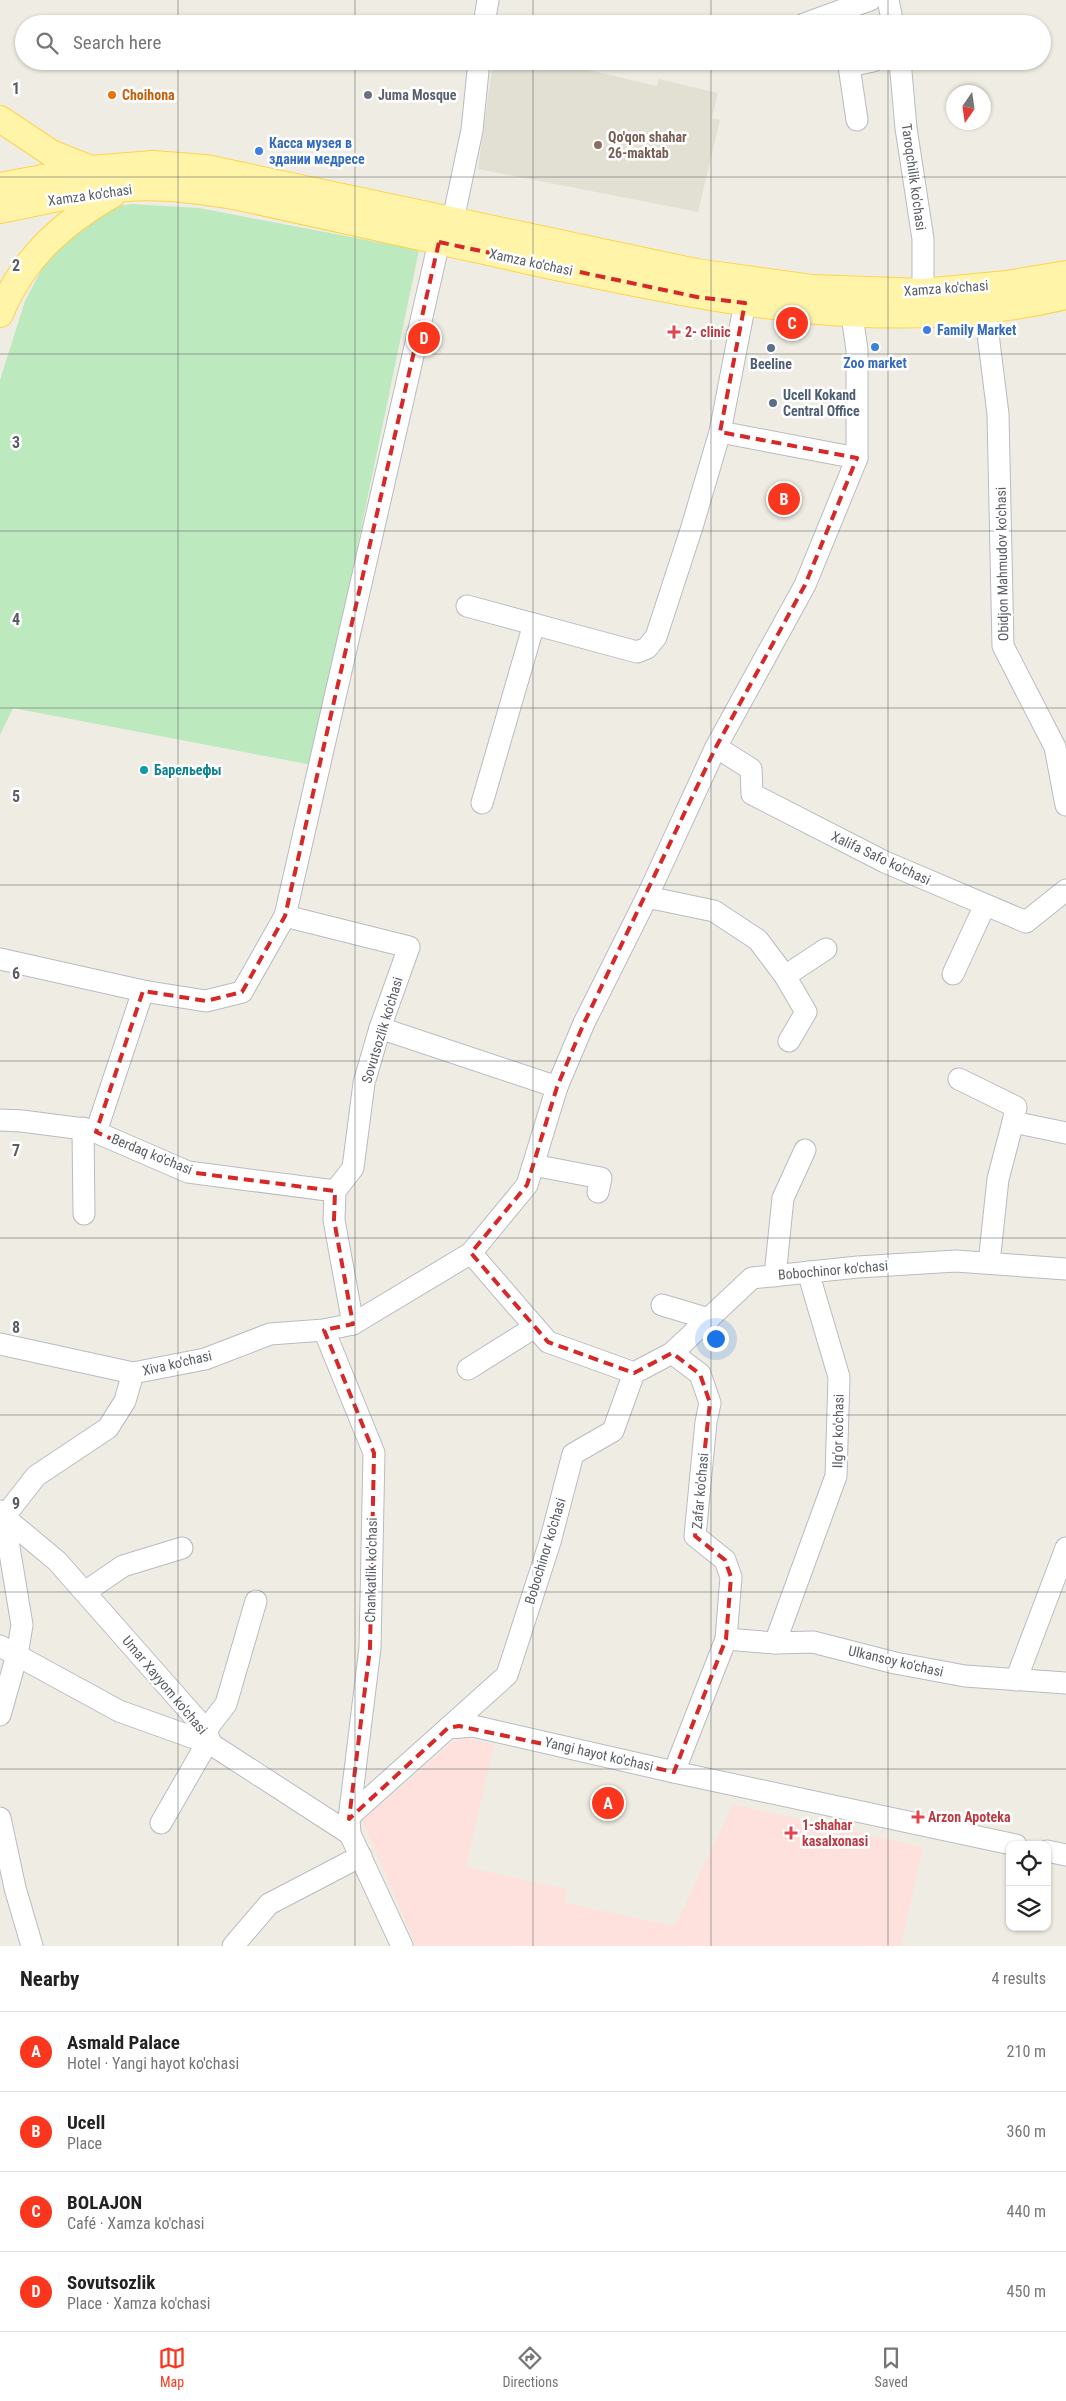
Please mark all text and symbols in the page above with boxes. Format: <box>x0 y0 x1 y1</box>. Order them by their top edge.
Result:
search box <box>15 15 1051 70</box>
icon: search <box>33 29 61 57</box>
text: Search here <box>73 31 161 54</box>
text: 1 <box>12 79 20 98</box>
north arrow <box>946 85 991 130</box>
place label: Choihona <box>122 87 175 103</box>
place label: Juma Mosque <box>378 87 457 103</box>
marker: Choihona <box>106 89 118 101</box>
marker: Juma Mosque <box>362 89 374 101</box>
street label: Taroqchilik ko'chasi <box>899 123 929 231</box>
place label: Qo'qon shahar 26-maktab <box>608 129 687 161</box>
place label: Касса музея в здании медресе <box>269 135 365 167</box>
marker: Qo'qon shahar 26-maktab <box>592 139 604 151</box>
marker: Касса музея в здании медресе <box>253 145 265 157</box>
street label: Xamza ko'chasi <box>47 181 133 209</box>
street label: Xamza ko'chasi <box>488 245 574 279</box>
text: 2 <box>12 256 20 275</box>
street label: Xamza ko'chasi <box>903 277 989 299</box>
pin: C <box>776 304 808 342</box>
pin: D <box>408 319 440 357</box>
place label: Family Market <box>937 322 1016 338</box>
place label: 2- clinic <box>685 324 731 340</box>
marker: Family Market <box>921 324 933 336</box>
marker: 2- clinic <box>667 325 681 339</box>
marker: Zoo market <box>869 341 881 353</box>
marker: Beeline <box>765 342 777 354</box>
place label: Zoo market <box>843 355 907 371</box>
place label: Beeline <box>750 356 792 372</box>
place label: Ucell Kokand Central Office <box>783 387 860 419</box>
marker: Ucell Kokand Central Office <box>767 397 779 409</box>
text: 3 <box>12 433 20 452</box>
pin: B <box>768 480 800 518</box>
street label: Obidjon Mahmudov ko'chasi <box>993 487 1011 641</box>
text: 4 <box>12 610 20 629</box>
place label: Барельефы <box>154 762 222 778</box>
marker: Барельефы <box>138 764 150 776</box>
text: 5 <box>12 787 20 806</box>
street label: Xalifa Safo ko'chasi <box>829 828 933 888</box>
text: 6 <box>12 964 20 983</box>
street label: Sovutsozlik ko'chasi <box>358 975 406 1085</box>
street label: Berdaq ko'chasi <box>109 1130 195 1178</box>
text: 7 <box>12 1141 20 1160</box>
street label: Bobochinor ko'chasi <box>777 1257 889 1283</box>
text: 8 <box>12 1318 20 1337</box>
your location <box>703 1326 729 1352</box>
street label: Xiva ko'chasi <box>141 1347 213 1379</box>
street label: Ilg'or ko'chasi <box>829 1394 847 1468</box>
street label: Zafar ko'chasi <box>689 1452 711 1530</box>
text: 9 <box>12 1494 20 1513</box>
street label: Bobochinor ko'chasi <box>521 1496 569 1606</box>
street label: Chankatlik ko'chasi <box>362 1517 380 1623</box>
street label: Umar Xayyom ko'chasi <box>119 1633 211 1737</box>
street label: Ulkansoy ko'chasi <box>847 1642 945 1680</box>
street label: Yangi hayot ko'chasi <box>543 1734 655 1774</box>
pin: A <box>592 1784 624 1822</box>
place label: Arzon Apoteka <box>928 1809 1011 1825</box>
marker: Arzon Apoteka <box>912 1811 924 1823</box>
place label: 1-shahar kasalxonasi <box>802 1817 868 1849</box>
marker: 1-shahar kasalxonasi <box>784 1826 798 1840</box>
map controls <box>1006 1841 1051 1931</box>
button: locate <box>1006 1841 1051 1886</box>
button: layers <box>1006 1886 1051 1931</box>
text: Nearby <box>20 1967 79 1991</box>
text: 4 results <box>991 1969 1046 1988</box>
text: Asmald Palace <box>67 2031 180 2054</box>
text: A <box>31 2042 41 2061</box>
text: 210 m <box>1007 2042 1046 2061</box>
text: Hotel · Yangi hayot ko'chasi <box>67 2054 239 2073</box>
text: Ucell <box>67 2111 105 2134</box>
text: B <box>32 2122 40 2141</box>
text: 360 m <box>1007 2122 1046 2141</box>
text: Place <box>67 2134 102 2153</box>
text: BOLAJON <box>67 2191 142 2214</box>
text: C <box>31 2202 41 2221</box>
text: 440 m <box>1007 2202 1046 2221</box>
text: Café · Xamza ko'chasi <box>67 2214 205 2233</box>
text: Sovutsozlik <box>67 2271 155 2294</box>
text: D <box>31 2282 41 2301</box>
text: 450 m <box>1007 2282 1046 2301</box>
text: Place · Xamza ko'chasi <box>67 2294 211 2313</box>
tab: Map <box>158 2344 186 2390</box>
tab: Directions <box>502 2344 558 2390</box>
tab: Saved <box>875 2344 908 2390</box>

